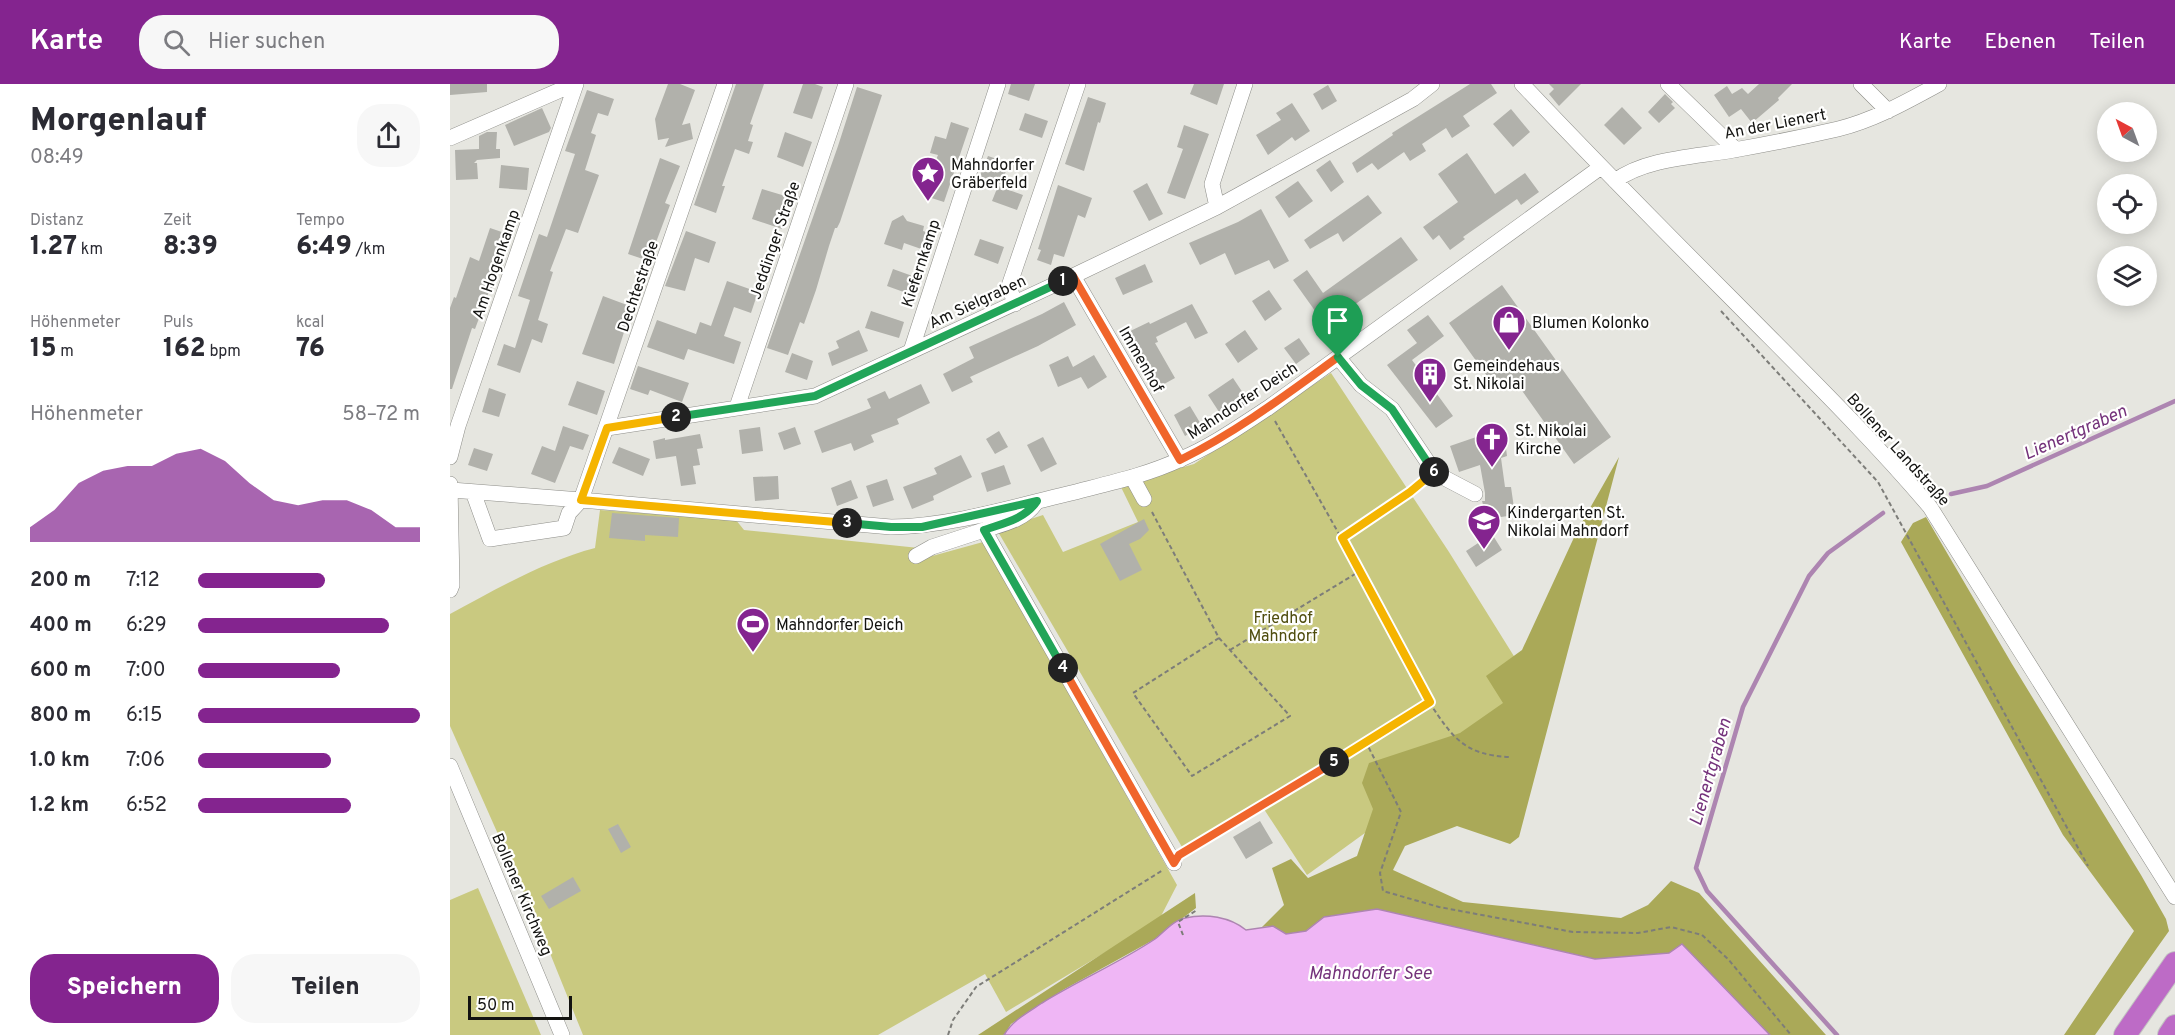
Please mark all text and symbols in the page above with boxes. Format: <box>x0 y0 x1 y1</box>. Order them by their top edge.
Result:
search box <box>139 15 559 69</box>
text: Karte <box>30 24 103 60</box>
icon: search <box>160 26 193 59</box>
text: Hier suchen <box>208 29 325 56</box>
text: Karte <box>1899 29 1951 56</box>
text: Ebenen <box>1984 29 2056 56</box>
text: Teilen <box>2089 29 2145 56</box>
text: Morgenlauf <box>30 101 206 143</box>
north arrow <box>2097 102 2157 162</box>
map controls <box>2097 102 2157 306</box>
button: share <box>357 104 420 167</box>
street label: An der Lienert <box>1723 105 1828 145</box>
text: 08:49 <box>30 145 84 171</box>
place icon: Mahndorfer Gräberfeld <box>910 155 946 202</box>
place label: Mahndorfer Gräberfeld <box>951 156 1034 194</box>
button: locate <box>2097 174 2157 234</box>
street label: Jeddinger Straße <box>746 179 805 302</box>
street label: Am Hogenkamp <box>469 207 525 322</box>
text: Distanz <box>30 211 84 231</box>
text: Zeit <box>163 211 192 231</box>
text: Tempo <box>296 211 345 231</box>
street label: Kiefernkamp <box>898 217 946 310</box>
text: 1.27 <box>30 231 77 264</box>
text: 8:39 <box>163 231 218 264</box>
text: 6:49 <box>296 231 352 264</box>
street label: Dechtestraße <box>614 238 664 335</box>
text: km <box>77 240 103 260</box>
text: /km <box>352 240 385 260</box>
button: layers <box>2097 246 2157 306</box>
pin: 1 <box>1048 266 1078 296</box>
text: 1 <box>1060 271 1066 291</box>
street label: Am Sielgraben <box>926 272 1030 334</box>
pin <box>1312 295 1363 357</box>
icon: arrive <box>1321 304 1354 337</box>
shop icon: Blumen Kolonko <box>1491 304 1527 351</box>
text: Höhenmeter <box>30 313 120 333</box>
text: Puls <box>163 313 194 333</box>
text: kcal <box>296 313 324 333</box>
place label: Blumen Kolonko <box>1532 314 1649 334</box>
street label: Immenhof <box>1113 323 1168 397</box>
text: 15 <box>30 333 56 366</box>
text: 162 <box>163 333 206 366</box>
text: 76 <box>296 333 325 366</box>
text: m <box>56 342 74 362</box>
text: bpm <box>206 342 241 362</box>
building icon: Gemeindehaus St. Nikolai <box>1412 356 1448 403</box>
place label: Gemeindehaus St. Nikolai <box>1453 357 1560 395</box>
street label: Mahndorfer Deich <box>1184 359 1302 445</box>
street label: Bollener Landstraße <box>1842 390 1953 511</box>
water label: Lienertgraben <box>2020 400 2131 466</box>
text: Höhenmeter <box>30 402 143 428</box>
text: 58–72 m <box>342 402 420 428</box>
pin: 2 <box>661 402 691 432</box>
text: 2 <box>671 407 681 427</box>
church icon: St. Nikolai Kirche <box>1474 421 1510 468</box>
place label: St. Nikolai Kirche <box>1515 422 1587 460</box>
pin: 6 <box>1419 457 1449 487</box>
text: 6 <box>1429 462 1439 482</box>
school or university icon: Kindergarten St. Nikolai Mahndorf <box>1466 503 1502 550</box>
place label: Kindergarten St. Nikolai Mahndorf <box>1507 504 1629 542</box>
pin: 3 <box>832 508 862 538</box>
text: 3 <box>842 513 852 533</box>
text: 200 m <box>30 568 91 594</box>
text: 7:12 <box>126 568 160 594</box>
sports icon: Mahndorfer Deich <box>735 606 771 653</box>
park label: Friedhof Mahndorf <box>1249 609 1318 647</box>
text: 400 m <box>30 613 92 639</box>
text: 6:29 <box>126 613 167 639</box>
place label: Mahndorfer Deich <box>776 616 904 636</box>
pin: 4 <box>1048 653 1078 683</box>
text: 600 m <box>30 658 91 684</box>
text: 7:00 <box>126 658 166 684</box>
text: 4 <box>1058 658 1068 678</box>
text: 800 m <box>30 703 91 729</box>
text: 6:15 <box>126 703 162 729</box>
water label: Lienertgraben <box>1685 716 1738 829</box>
pin: 5 <box>1319 747 1349 777</box>
text: 1.0 km <box>30 748 90 774</box>
text: 7:06 <box>126 748 165 774</box>
text: 5 <box>1329 752 1339 772</box>
text: 1.2 km <box>30 793 89 819</box>
text: 6:52 <box>126 793 167 819</box>
street label: Bollener Kirchweg <box>486 830 556 959</box>
button: Speichern <box>30 954 219 1023</box>
button: Teilen <box>231 954 420 1023</box>
water label: Mahndorfer See <box>1309 963 1432 986</box>
scale bar <box>468 993 572 1020</box>
text: 50 m <box>477 996 515 1016</box>

